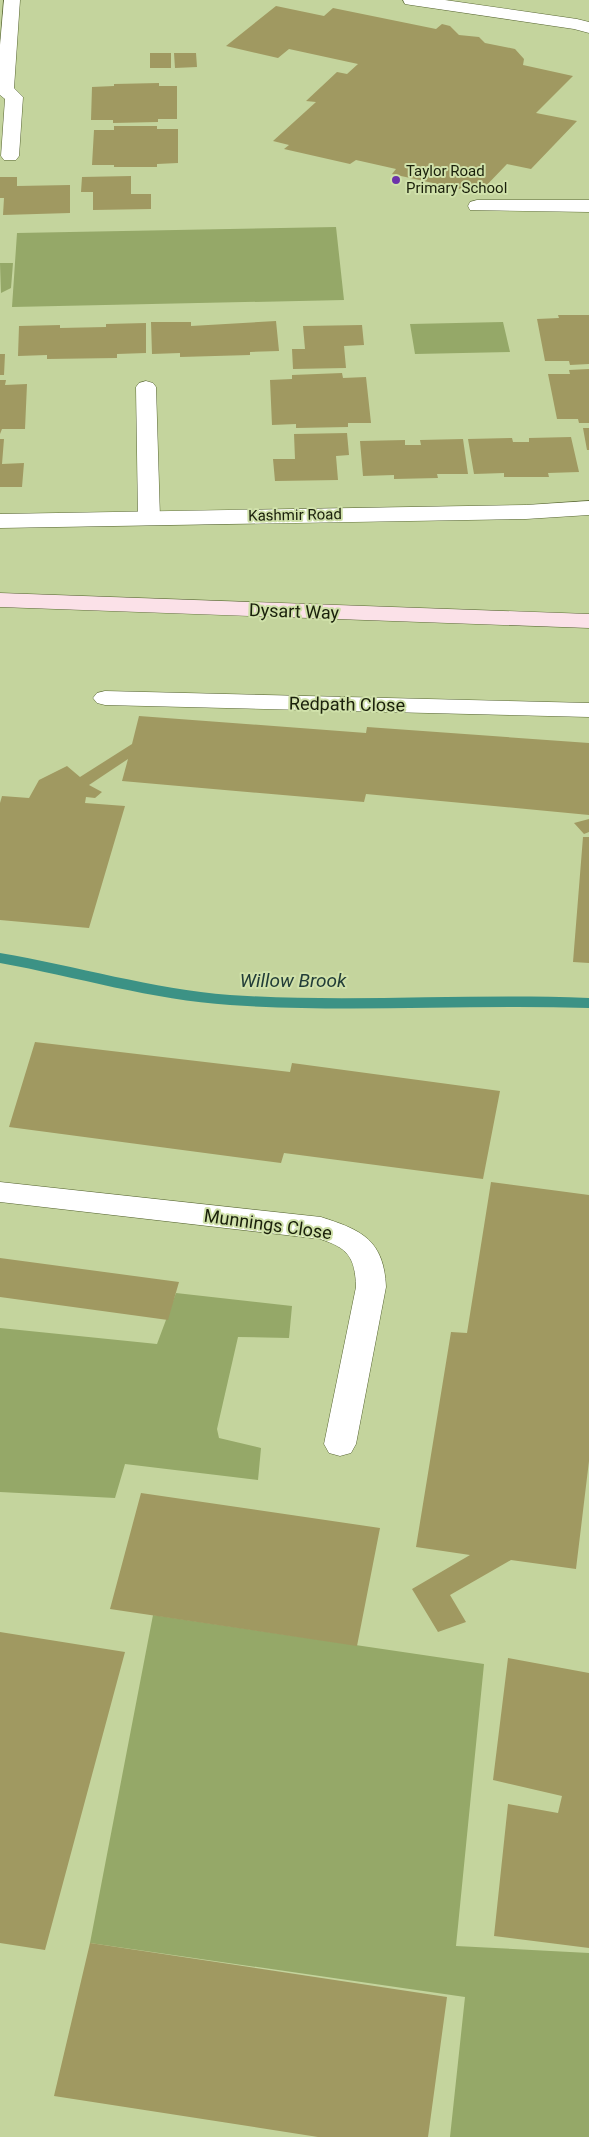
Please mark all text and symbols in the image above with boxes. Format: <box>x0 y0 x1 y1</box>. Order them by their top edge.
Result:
place label: Taylor Road Primary School <box>406 162 507 197</box>
marker: Taylor Road Primary School <box>390 174 402 186</box>
street label: Kashmir Road <box>248 505 342 525</box>
street label: Dysart Way <box>249 599 340 623</box>
street label: Redpath Close <box>289 692 405 716</box>
water label: Willow Brook <box>240 969 347 992</box>
street label: Munnings Close <box>203 1205 333 1243</box>

